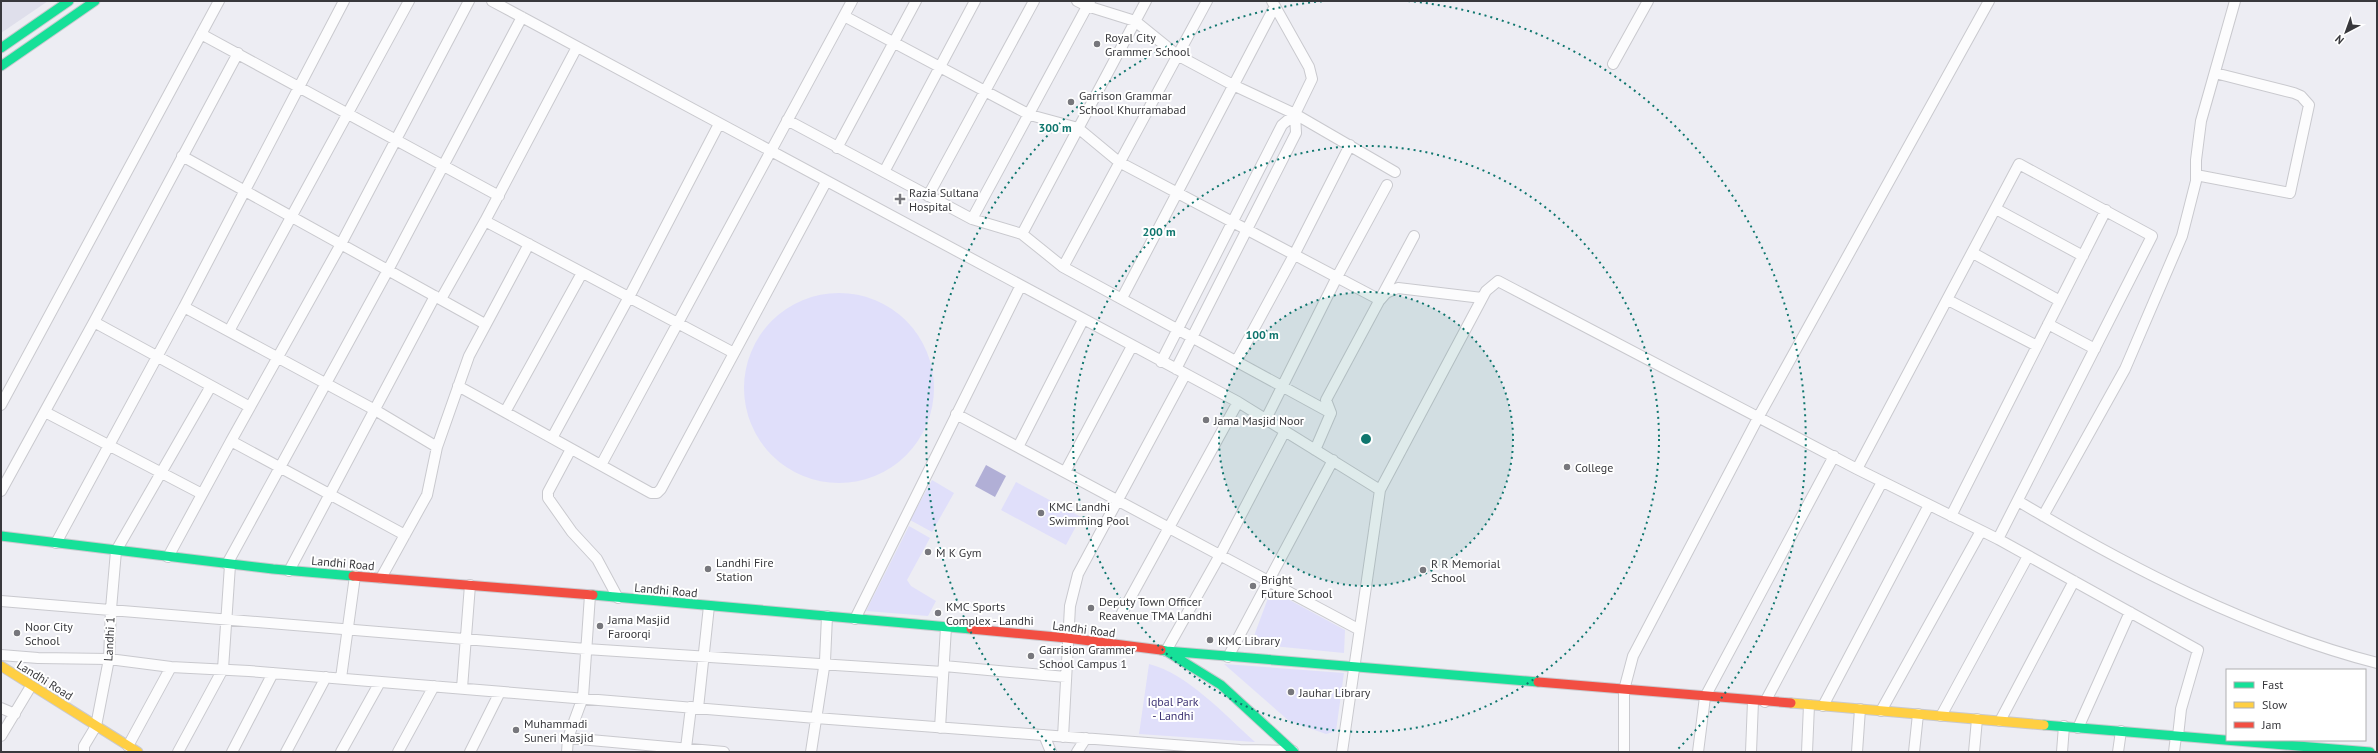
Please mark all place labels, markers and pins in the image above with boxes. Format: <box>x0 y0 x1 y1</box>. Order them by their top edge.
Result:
place label: Royal City Grammer School <box>1105 30 1190 59</box>
marker: Royal City Grammer School <box>1092 39 1102 49</box>
place label: Garrison Grammar School Khurramabad <box>1079 88 1186 117</box>
marker: Garrison Grammar School Khurramabad <box>1066 97 1076 107</box>
place label: Razia Sultana Hospital <box>909 185 979 214</box>
marker: Razia Sultana Hospital <box>894 193 906 205</box>
place label: Jama Masjid Noor <box>1213 413 1304 428</box>
marker: Jama Masjid Noor <box>1201 415 1211 425</box>
centre of rings <box>1359 432 1373 446</box>
place label: College <box>1575 460 1613 475</box>
marker: College <box>1562 462 1572 472</box>
place label: KMC Landhi Swimming Pool <box>1049 499 1129 528</box>
marker: KMC Landhi Swimming Pool <box>1036 508 1046 518</box>
place label: M K Gym <box>936 545 982 560</box>
marker: M K Gym <box>923 547 933 557</box>
place label: Landhi Fire Station <box>716 555 774 584</box>
place label: R R Memorial School <box>1431 556 1501 585</box>
marker: Landhi Fire Station <box>703 564 713 574</box>
marker: R R Memorial School <box>1418 565 1428 575</box>
place label: Bright Future School <box>1261 572 1333 601</box>
marker: Bright Future School <box>1248 581 1258 591</box>
place label: Deputy Town Officer Reavenue TMA Landhi <box>1099 594 1212 623</box>
place label: KMC Sports Complex - Landhi <box>946 599 1034 628</box>
marker: Deputy Town Officer Reavenue TMA Landhi <box>1086 603 1096 613</box>
marker: KMC Sports Complex - Landhi <box>933 608 943 618</box>
place label: Jama Masjid Faroorqi <box>607 612 670 641</box>
place label: Noor City School <box>25 619 73 648</box>
marker: Jama Masjid Faroorqi <box>595 621 605 631</box>
marker: Noor City School <box>12 628 22 638</box>
place label: KMC Library <box>1218 633 1280 648</box>
marker: KMC Library <box>1205 635 1215 645</box>
place label: Garrision Grammer School Campus 1 <box>1039 642 1135 671</box>
marker: Garrision Grammer School Campus 1 <box>1026 651 1036 661</box>
place label: Jauhar Library <box>1298 685 1371 700</box>
marker: Jauhar Library <box>1286 687 1296 697</box>
place label: Muhammadi Suneri Masjid <box>524 716 593 745</box>
marker: Muhammadi Suneri Masjid <box>511 725 521 735</box>

